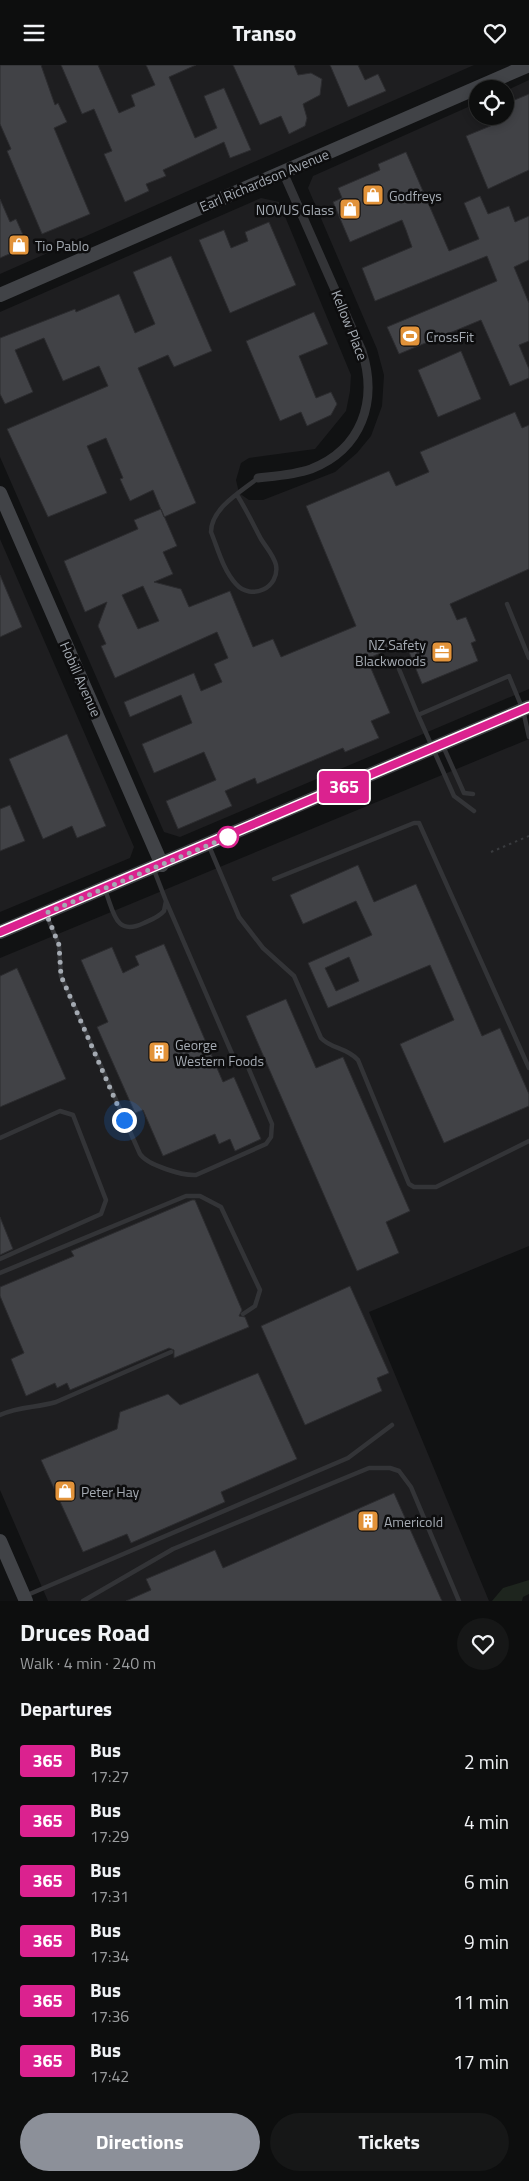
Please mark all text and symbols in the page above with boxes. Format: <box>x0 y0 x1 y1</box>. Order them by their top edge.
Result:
text: Transo <box>232 16 297 50</box>
icon: menu <box>20 19 48 47</box>
icon: heart <box>481 19 509 47</box>
map controls <box>469 80 514 125</box>
button: locate <box>469 80 514 125</box>
street label: Earl Richardson Avenue <box>196 143 332 217</box>
shop icon: Godfreys <box>361 183 385 207</box>
place label: Godfreys <box>389 185 442 206</box>
shop icon: NOVUS Glass <box>338 197 362 221</box>
place label: NOVUS Glass <box>256 199 334 220</box>
shop icon: Tio Pablo <box>7 233 31 257</box>
place label: Tio Pablo <box>35 235 89 256</box>
street label: Kellow Place <box>326 287 374 363</box>
sports icon: CrossFit <box>398 324 422 348</box>
place label: CrossFit <box>426 326 474 347</box>
place label: NZ Safety Blackwoods <box>355 634 426 671</box>
street label: Hobill Avenue <box>55 638 107 720</box>
office icon: NZ Safety Blackwoods <box>430 640 454 664</box>
line badge: 365 <box>315 771 373 803</box>
text: 365 <box>329 773 359 800</box>
unlabelled marker <box>217 826 239 848</box>
place label: George Western Foods <box>175 1034 264 1071</box>
building icon: George Western Foods <box>147 1040 171 1064</box>
your location <box>112 1108 137 1133</box>
shop icon: Peter Hay <box>53 1479 77 1503</box>
place label: Peter Hay <box>81 1481 140 1502</box>
building icon: Americold <box>356 1509 380 1533</box>
place label: Americold <box>384 1511 443 1532</box>
text: Druces Road <box>20 1614 150 1650</box>
button: heart <box>457 1618 509 1670</box>
text: Walk · 4 min · 240 m <box>20 1651 156 1675</box>
text: Departures <box>20 1694 112 1723</box>
text: Bus <box>90 1735 121 1764</box>
text: 365 <box>32 1747 63 1774</box>
text: 2 min <box>464 1747 509 1776</box>
text: 17:27 <box>90 1764 129 1788</box>
text: Bus <box>90 1795 121 1824</box>
text: 365 <box>32 1807 63 1834</box>
text: 4 min <box>464 1807 509 1836</box>
text: 17:29 <box>90 1824 129 1848</box>
text: Bus <box>90 1855 121 1884</box>
text: 365 <box>32 1867 63 1894</box>
text: 6 min <box>464 1867 509 1896</box>
text: 17:31 <box>90 1884 129 1908</box>
text: Bus <box>90 1915 121 1944</box>
text: 365 <box>32 1927 63 1954</box>
text: 9 min <box>464 1927 509 1956</box>
text: 17:34 <box>90 1944 129 1968</box>
text: Bus <box>90 1975 121 2004</box>
text: 365 <box>32 1987 63 2014</box>
text: 11 min <box>453 1987 509 2016</box>
text: 17:36 <box>90 2004 129 2028</box>
text: Bus <box>90 2035 121 2064</box>
text: 365 <box>32 2047 63 2074</box>
text: 17 min <box>453 2047 509 2076</box>
text: 17:42 <box>90 2064 129 2088</box>
button: Directions <box>20 2113 260 2171</box>
button: Tickets <box>270 2113 509 2171</box>

